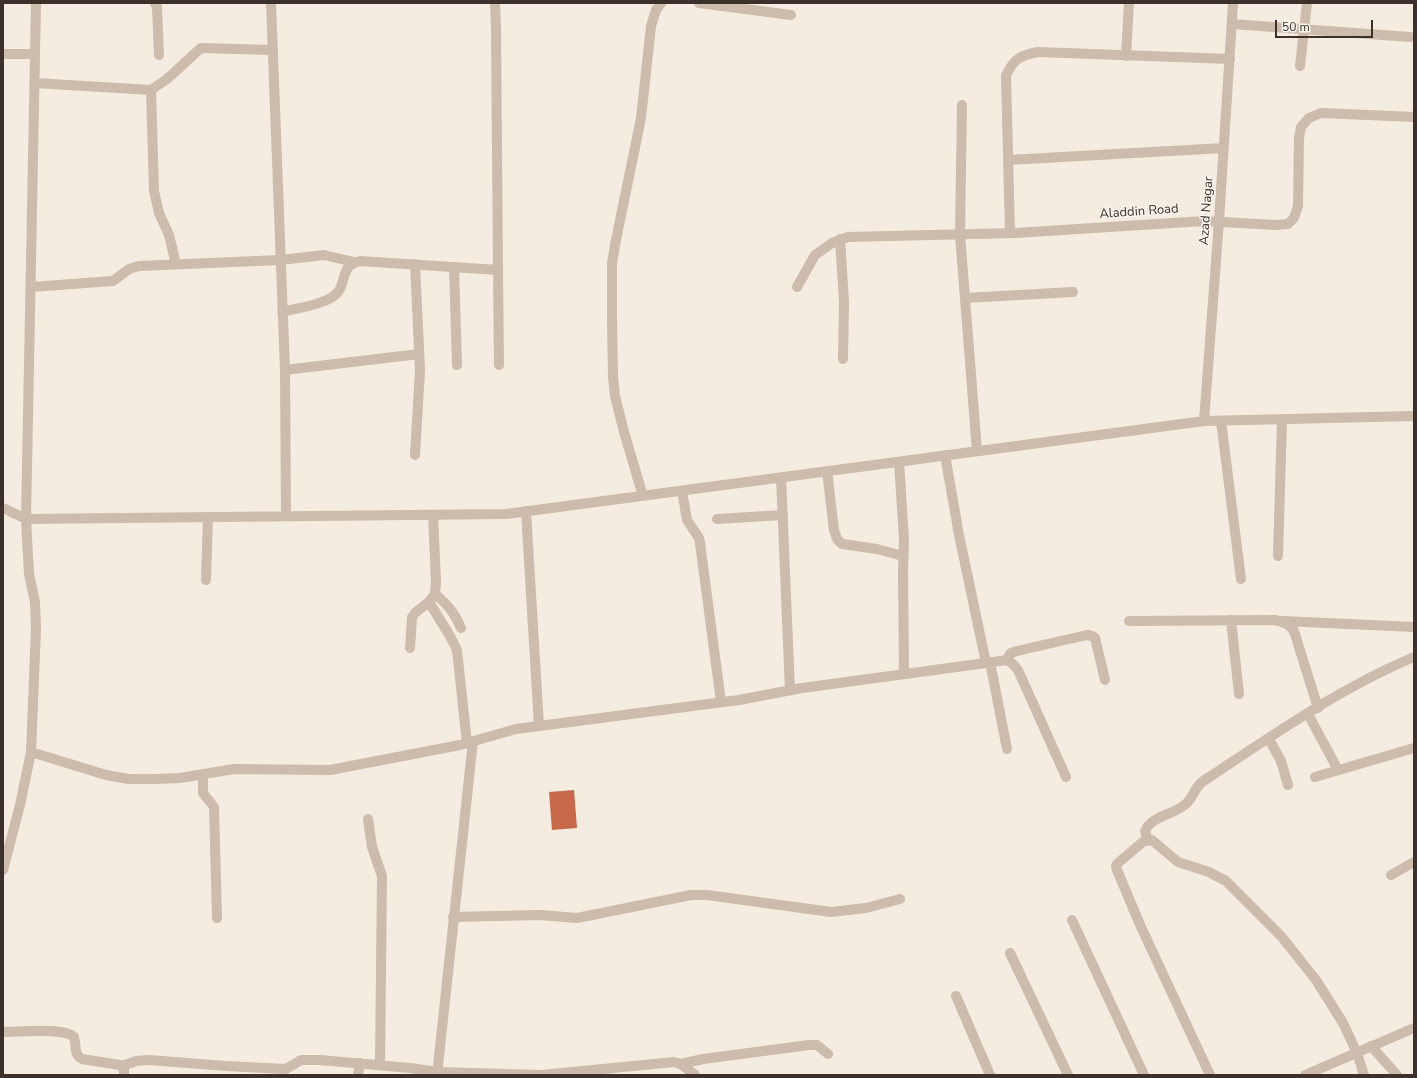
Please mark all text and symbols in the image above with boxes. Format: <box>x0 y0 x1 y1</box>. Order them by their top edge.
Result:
scale bar <box>1277 12 1375 38</box>
text: 50 m <box>1282 19 1310 35</box>
street label: Azad Nagar <box>1197 176 1217 246</box>
street label: Aladdin Road <box>1099 201 1179 223</box>

